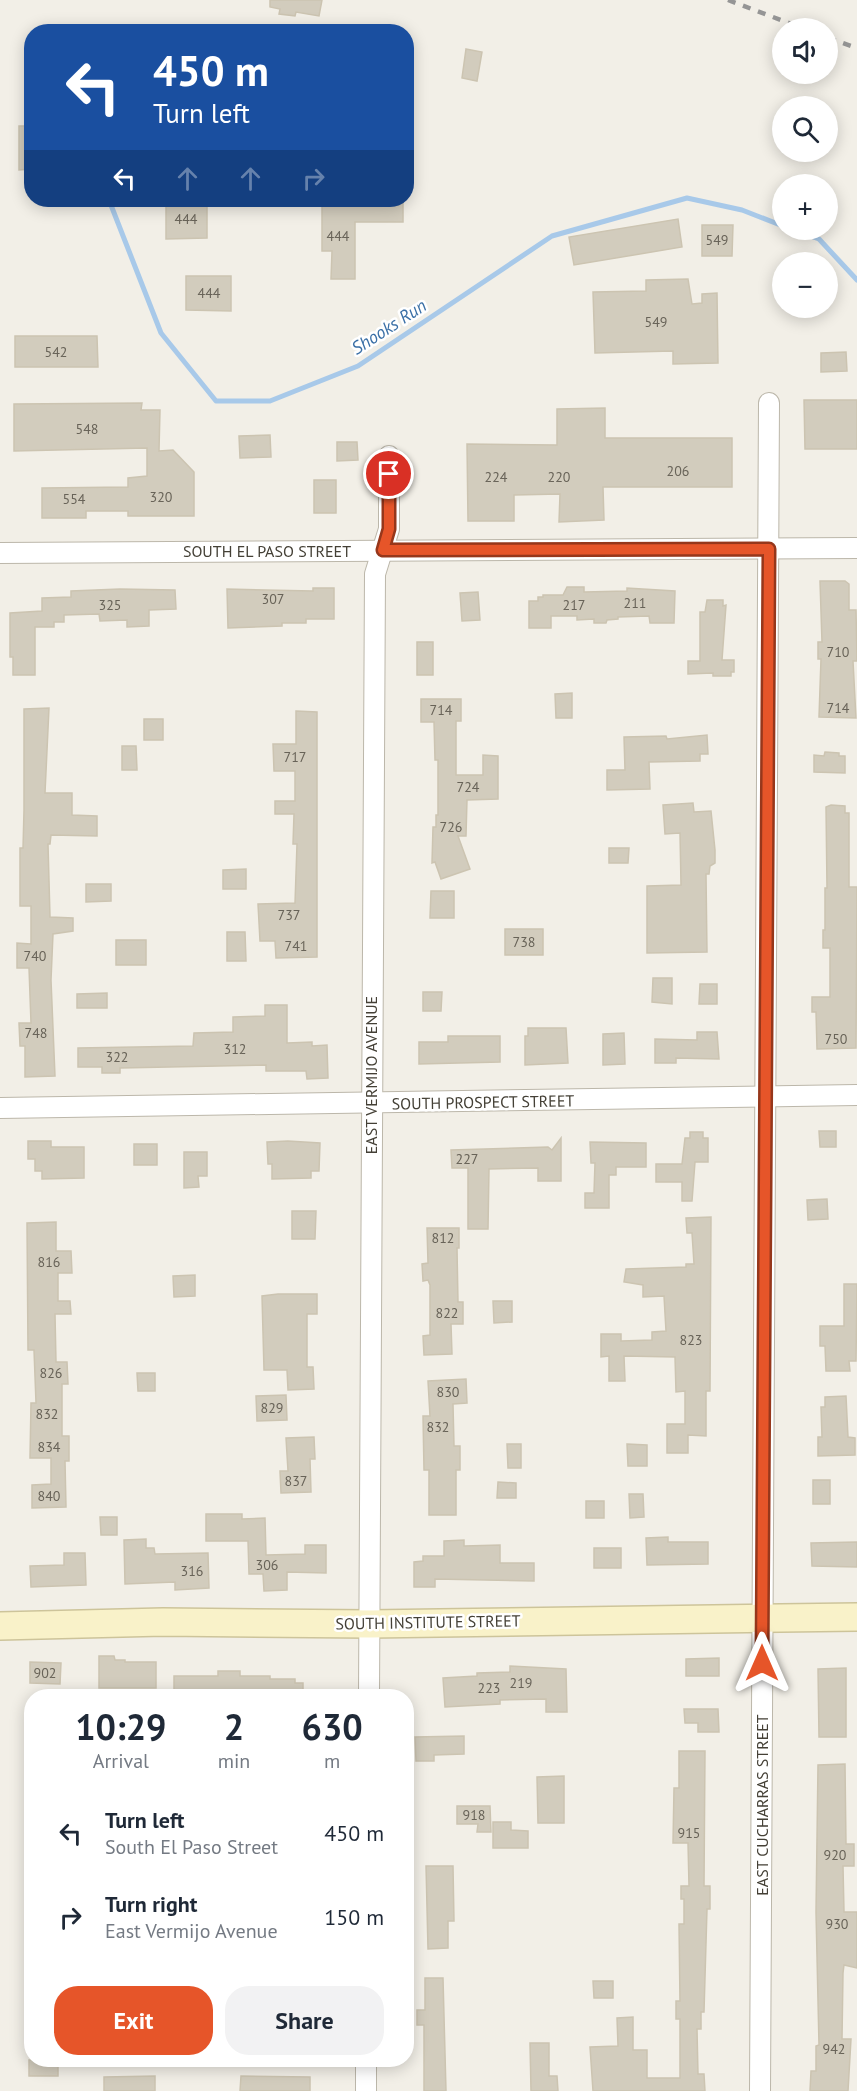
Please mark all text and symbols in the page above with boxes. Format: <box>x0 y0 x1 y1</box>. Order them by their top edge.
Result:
map controls <box>772 18 838 318</box>
button: sound <box>772 18 838 84</box>
text: 450 m <box>153 43 269 98</box>
icon: left <box>54 48 132 126</box>
text: Turn left <box>153 96 250 130</box>
button: search <box>772 96 838 162</box>
icon: left <box>108 162 141 195</box>
icon: ahead <box>171 162 204 195</box>
icon: ahead <box>234 162 267 195</box>
icon: right <box>297 162 330 195</box>
button: + <box>772 174 838 240</box>
house number: 444 <box>175 210 198 228</box>
house number: 444 <box>327 227 350 245</box>
house number: 549 <box>706 231 728 249</box>
button: − <box>772 252 838 318</box>
house number: 444 <box>198 284 221 302</box>
water label: Shooks Run <box>347 294 431 359</box>
house number: 549 <box>645 313 667 331</box>
house number: 542 <box>45 343 67 361</box>
house number: 548 <box>76 420 98 438</box>
pin <box>363 448 414 499</box>
icon: arrive <box>372 457 405 490</box>
house number: 206 <box>667 462 689 480</box>
house number: 224 <box>485 468 508 486</box>
house number: 220 <box>548 468 571 486</box>
house number: 320 <box>150 488 173 506</box>
house number: 554 <box>63 490 86 508</box>
street label: SOUTH EL PASO STREET <box>183 541 351 561</box>
house number: 307 <box>262 590 284 608</box>
house number: 211 <box>624 594 646 612</box>
house number: 325 <box>99 596 121 614</box>
house number: 217 <box>563 596 585 614</box>
house number: 710 <box>827 643 850 661</box>
house number: 714 <box>827 699 850 717</box>
house number: 714 <box>430 701 453 719</box>
house number: 717 <box>284 748 306 766</box>
house number: 724 <box>457 778 480 796</box>
house number: 726 <box>440 818 462 836</box>
house number: 737 <box>278 906 300 924</box>
house number: 738 <box>513 933 535 951</box>
house number: 741 <box>285 937 307 955</box>
house number: 740 <box>24 947 47 965</box>
street label: EAST VERMIJO AVENUE <box>361 996 381 1154</box>
house number: 748 <box>25 1024 47 1042</box>
house number: 750 <box>825 1030 848 1048</box>
house number: 312 <box>224 1040 246 1058</box>
house number: 322 <box>106 1048 128 1066</box>
street label: SOUTH PROSPECT STREET <box>392 1090 575 1114</box>
house number: 227 <box>456 1150 478 1168</box>
house number: 812 <box>432 1229 454 1247</box>
house number: 816 <box>38 1253 60 1271</box>
house number: 822 <box>436 1304 458 1322</box>
house number: 823 <box>680 1331 702 1349</box>
house number: 826 <box>40 1364 62 1382</box>
house number: 830 <box>437 1383 460 1401</box>
house number: 829 <box>261 1399 283 1417</box>
house number: 832 <box>36 1405 58 1423</box>
house number: 832 <box>427 1418 449 1436</box>
house number: 834 <box>38 1438 61 1456</box>
house number: 837 <box>285 1472 307 1490</box>
house number: 840 <box>38 1487 61 1505</box>
house number: 306 <box>256 1556 278 1574</box>
house number: 316 <box>181 1562 203 1580</box>
street label: SOUTH INSTITUTE STREET <box>335 1610 521 1634</box>
position arrow <box>730 1631 794 1695</box>
house number: 902 <box>34 1664 56 1682</box>
house number: 219 <box>510 1674 532 1692</box>
house number: 223 <box>478 1679 500 1697</box>
text: 10:29 <box>75 1703 167 1750</box>
text: 2 <box>224 1703 244 1750</box>
text: 630 <box>302 1703 363 1750</box>
street label: EAST CUCHARRAS STREET <box>752 1714 772 1896</box>
text: Arrival <box>93 1748 149 1774</box>
text: min <box>218 1748 250 1774</box>
text: m <box>324 1748 340 1774</box>
text: Turn left <box>105 1806 185 1834</box>
house number: 918 <box>463 1806 485 1824</box>
icon: left <box>54 1817 87 1850</box>
text: 450 m <box>324 1819 384 1847</box>
house number: 915 <box>678 1824 700 1842</box>
text: South El Paso Street <box>105 1834 278 1860</box>
house number: 920 <box>824 1846 847 1864</box>
text: Turn right <box>105 1890 197 1918</box>
icon: right <box>54 1901 87 1934</box>
text: 150 m <box>324 1903 384 1931</box>
house number: 930 <box>826 1915 849 1933</box>
text: East Vermijo Avenue <box>105 1918 278 1944</box>
button: Exit <box>54 1986 213 2055</box>
button: Share <box>225 1986 384 2055</box>
house number: 942 <box>823 2040 845 2058</box>

